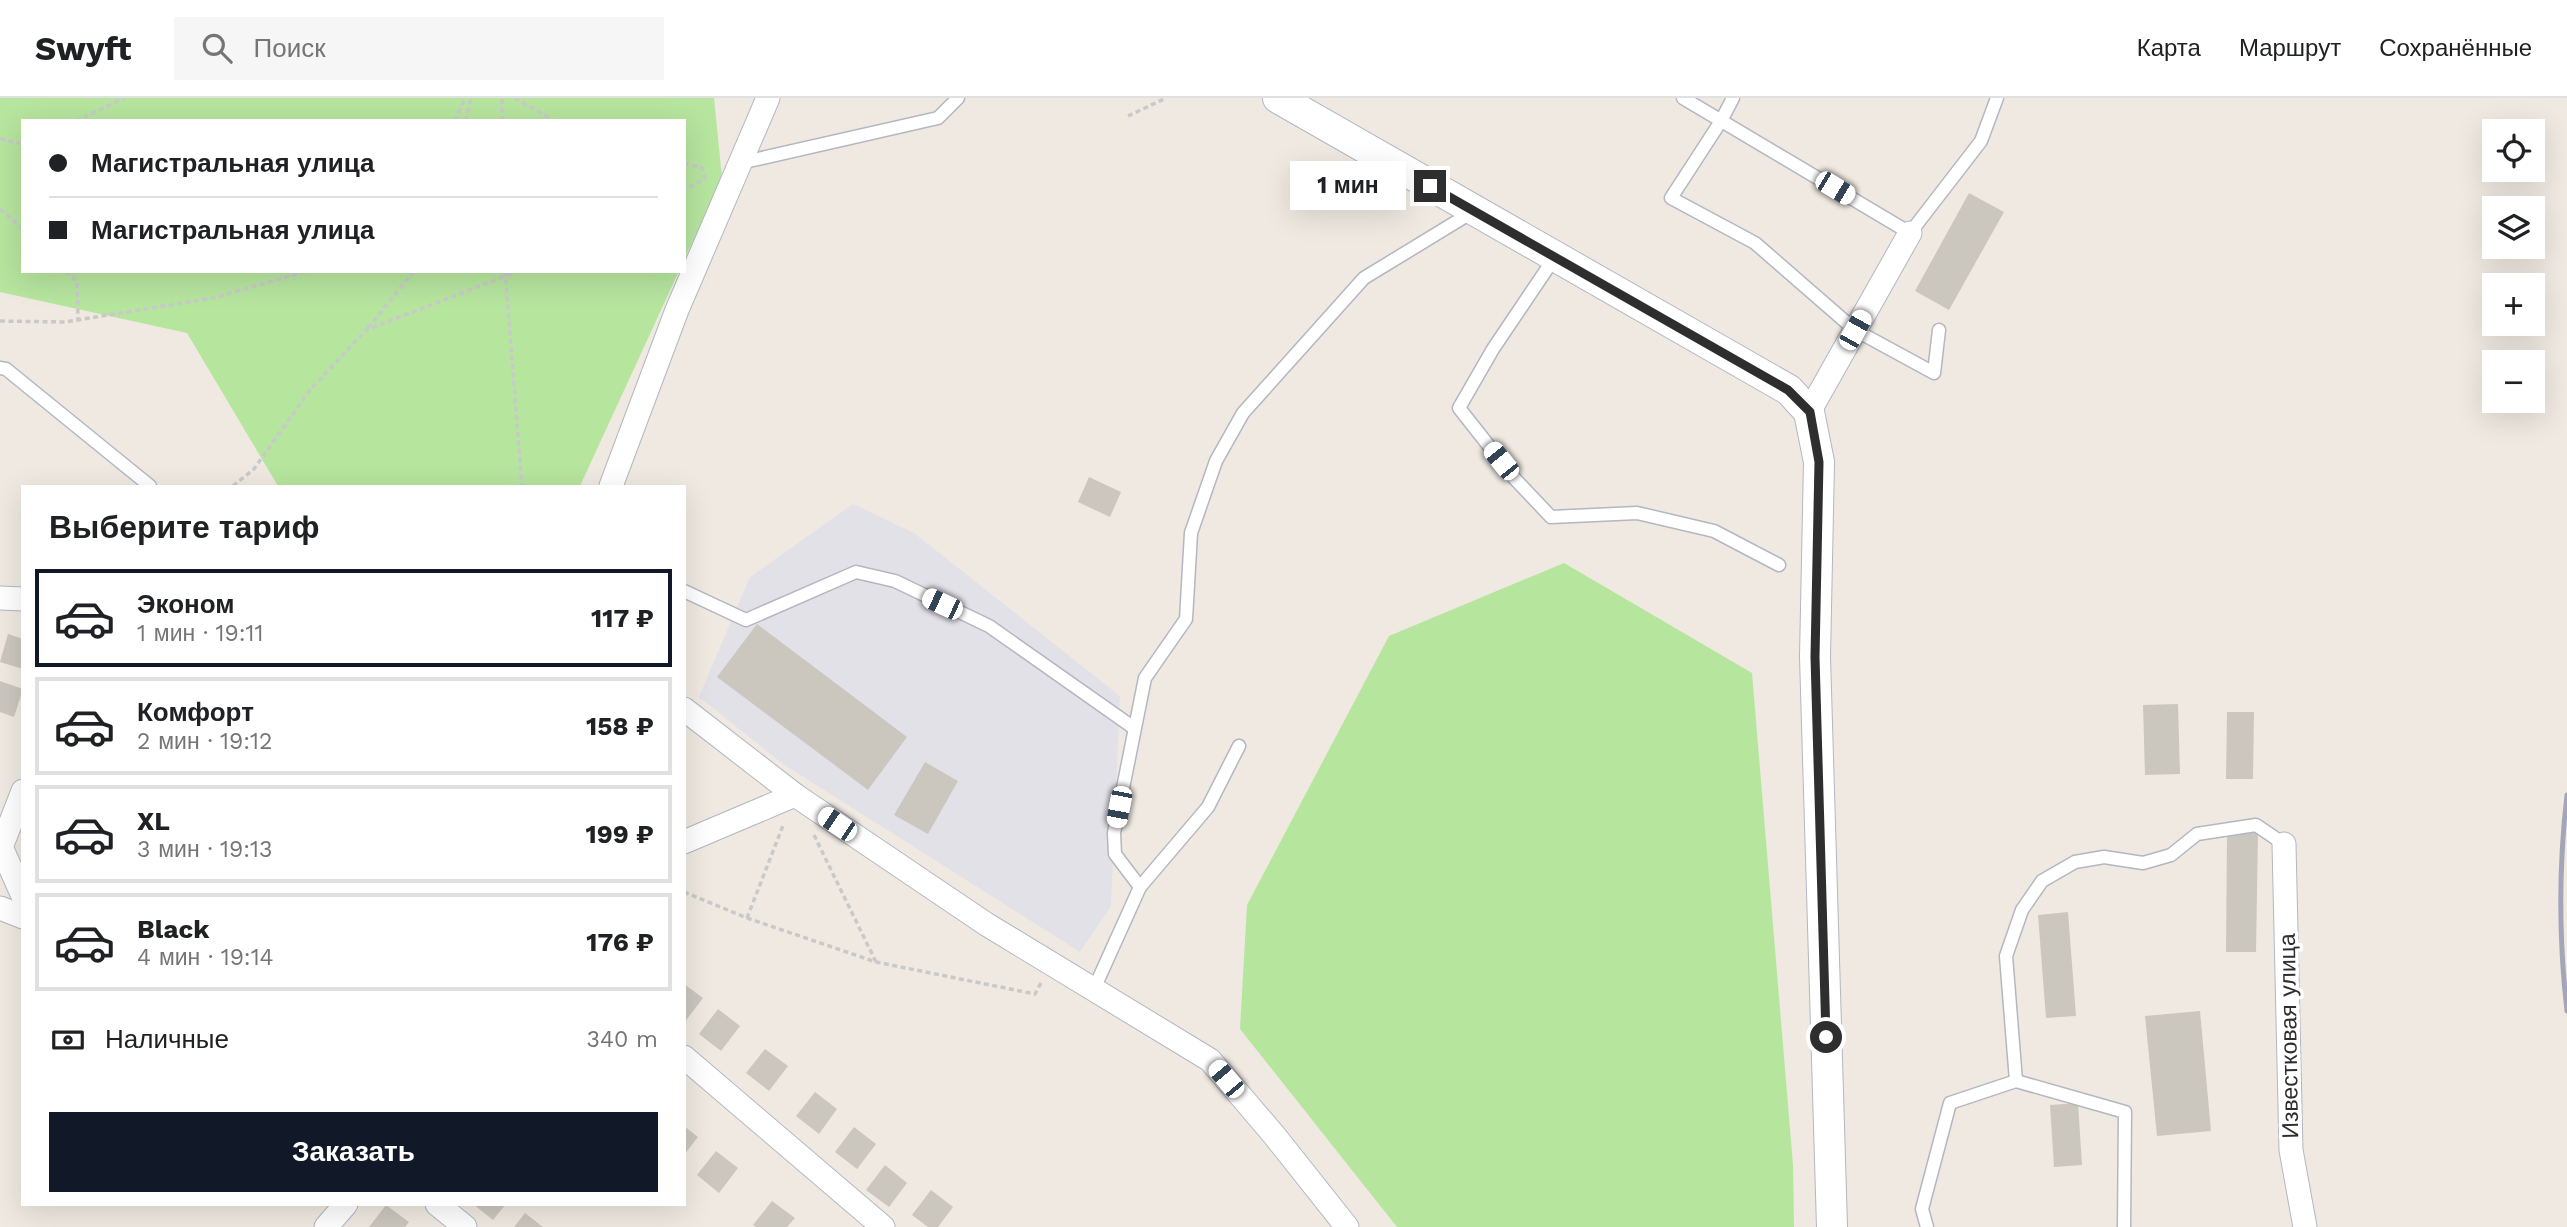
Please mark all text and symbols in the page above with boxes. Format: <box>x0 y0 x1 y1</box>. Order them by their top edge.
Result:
search box <box>174 17 664 80</box>
text: Swyft <box>35 29 132 68</box>
icon: search <box>198 29 236 67</box>
text: Поиск <box>254 33 326 63</box>
text: Карта <box>2137 34 2201 62</box>
text: Маршрут <box>2239 34 2341 62</box>
text: Сохранённые <box>2379 34 2532 62</box>
map controls <box>2482 119 2545 413</box>
button: locate <box>2482 119 2545 182</box>
text: Магистральная улица <box>91 148 374 178</box>
callout: 1 мин <box>1290 162 1406 210</box>
car <box>1812 168 1859 208</box>
route end <box>1414 170 1446 202</box>
text: 1 мин <box>1317 172 1379 199</box>
button: layers <box>2482 196 2545 259</box>
text: Магистральная улица <box>91 215 374 245</box>
button: + <box>2482 273 2545 336</box>
car <box>1836 307 1875 353</box>
button: − <box>2482 350 2545 413</box>
car <box>1480 438 1523 484</box>
text: Выберите тариф <box>49 508 320 546</box>
car <box>919 586 966 622</box>
icon: car <box>53 587 116 650</box>
text: Эконом <box>137 589 235 619</box>
text: 117 ₽ <box>591 603 654 633</box>
text: 1 мин · 19:11 <box>137 620 264 647</box>
icon: car <box>53 695 116 758</box>
text: Комфорт <box>137 697 254 727</box>
text: 158 ₽ <box>586 711 654 741</box>
text: 2 мин · 19:12 <box>137 728 272 755</box>
car <box>1105 784 1134 830</box>
icon: car <box>53 803 116 866</box>
car <box>814 804 861 844</box>
text: XL <box>137 806 170 836</box>
text: 199 ₽ <box>585 819 654 849</box>
text: 3 мин · 19:13 <box>137 836 272 863</box>
icon: car <box>53 911 116 974</box>
text: Black <box>137 914 209 944</box>
text: 176 ₽ <box>586 927 654 957</box>
street label: Известковая улица <box>2274 933 2304 1139</box>
text: 4 мин · 19:14 <box>137 944 274 971</box>
icon: cash <box>49 1021 87 1059</box>
route start <box>1810 1021 1842 1053</box>
text: Наличные <box>105 1024 229 1054</box>
text: 340 m <box>586 1026 658 1053</box>
car <box>1205 1056 1248 1102</box>
button: Заказать <box>49 1112 658 1192</box>

